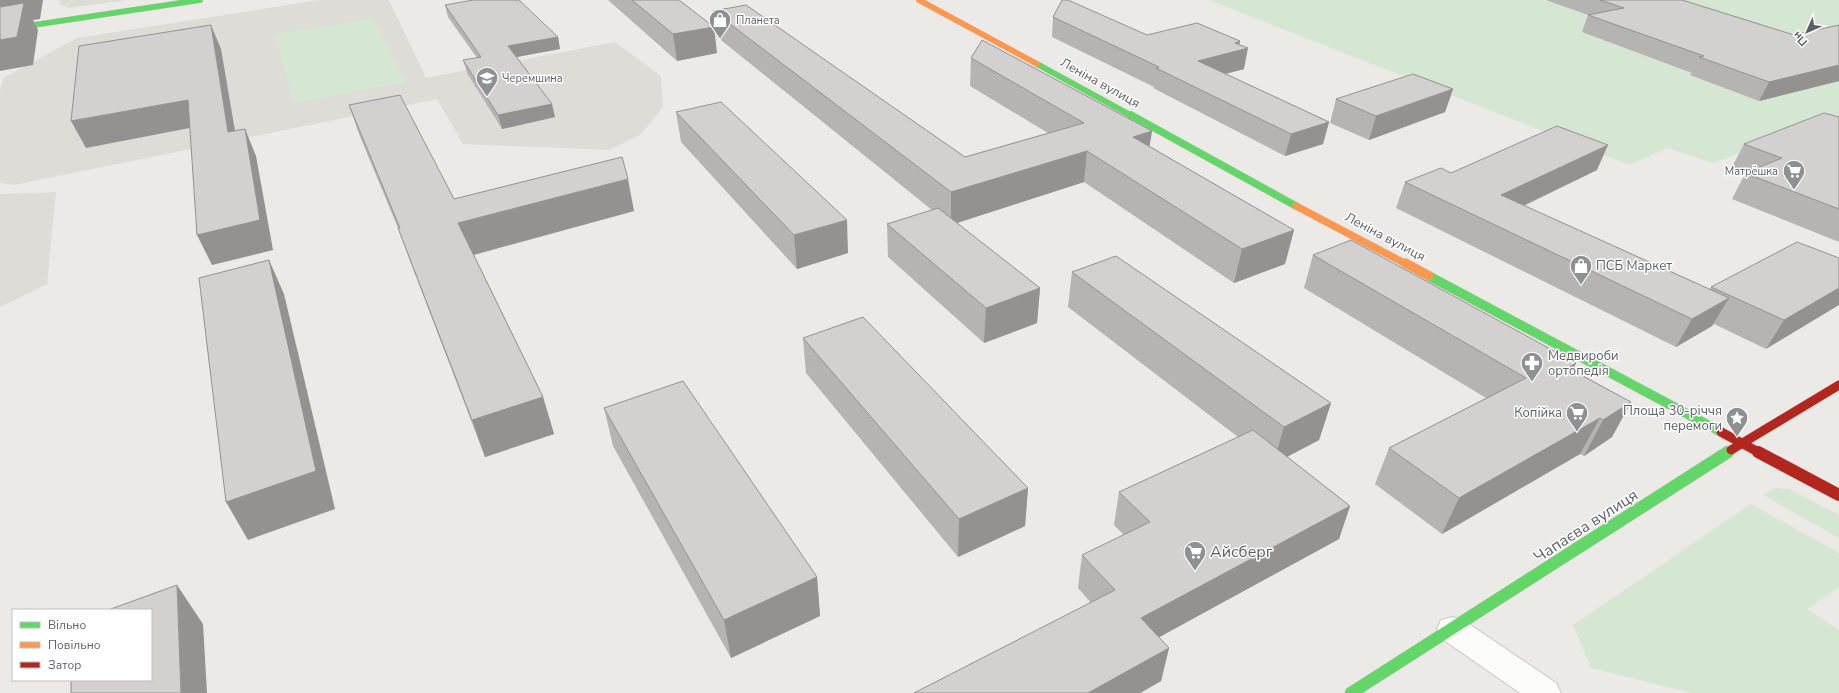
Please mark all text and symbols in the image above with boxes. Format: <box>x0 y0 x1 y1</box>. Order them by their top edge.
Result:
shop icon: Планета <box>707 7 733 40</box>
north arrow <box>1787 12 1827 52</box>
place label: Планета <box>736 13 780 28</box>
text: Пн <box>1790 28 1811 49</box>
street label: Леніна вулиця <box>1057 54 1143 112</box>
school or university icon: Черемшина <box>474 65 500 98</box>
place label: Черемшина <box>502 71 563 86</box>
supermarket icon: Матрёшка <box>1781 158 1807 191</box>
place label: Матрёшка <box>1725 164 1778 179</box>
street label: Леніна вулиця <box>1342 208 1428 266</box>
shop icon: ПСБ Маркет <box>1568 253 1594 286</box>
place label: ПСБ Маркет <box>1596 257 1672 275</box>
place label: Медвироби ортопедія <box>1548 347 1619 380</box>
pharmacy icon: Медвироби ортопедія <box>1519 350 1545 383</box>
supermarket icon: Копійка <box>1564 400 1590 433</box>
place label: Площа 30-річчя перемоги <box>1623 402 1722 435</box>
place label: Копійка <box>1514 404 1562 422</box>
place icon: Площа 30-річчя перемоги <box>1724 405 1750 438</box>
street label: Чапаєва вулиця <box>1530 484 1642 568</box>
supermarket icon: Айсберг <box>1182 539 1208 572</box>
place label: Айсберг <box>1210 541 1273 563</box>
legend <box>12 609 152 681</box>
text: Вільно <box>48 617 86 633</box>
text: Повільно <box>48 637 101 653</box>
text: Затор <box>48 657 81 673</box>

